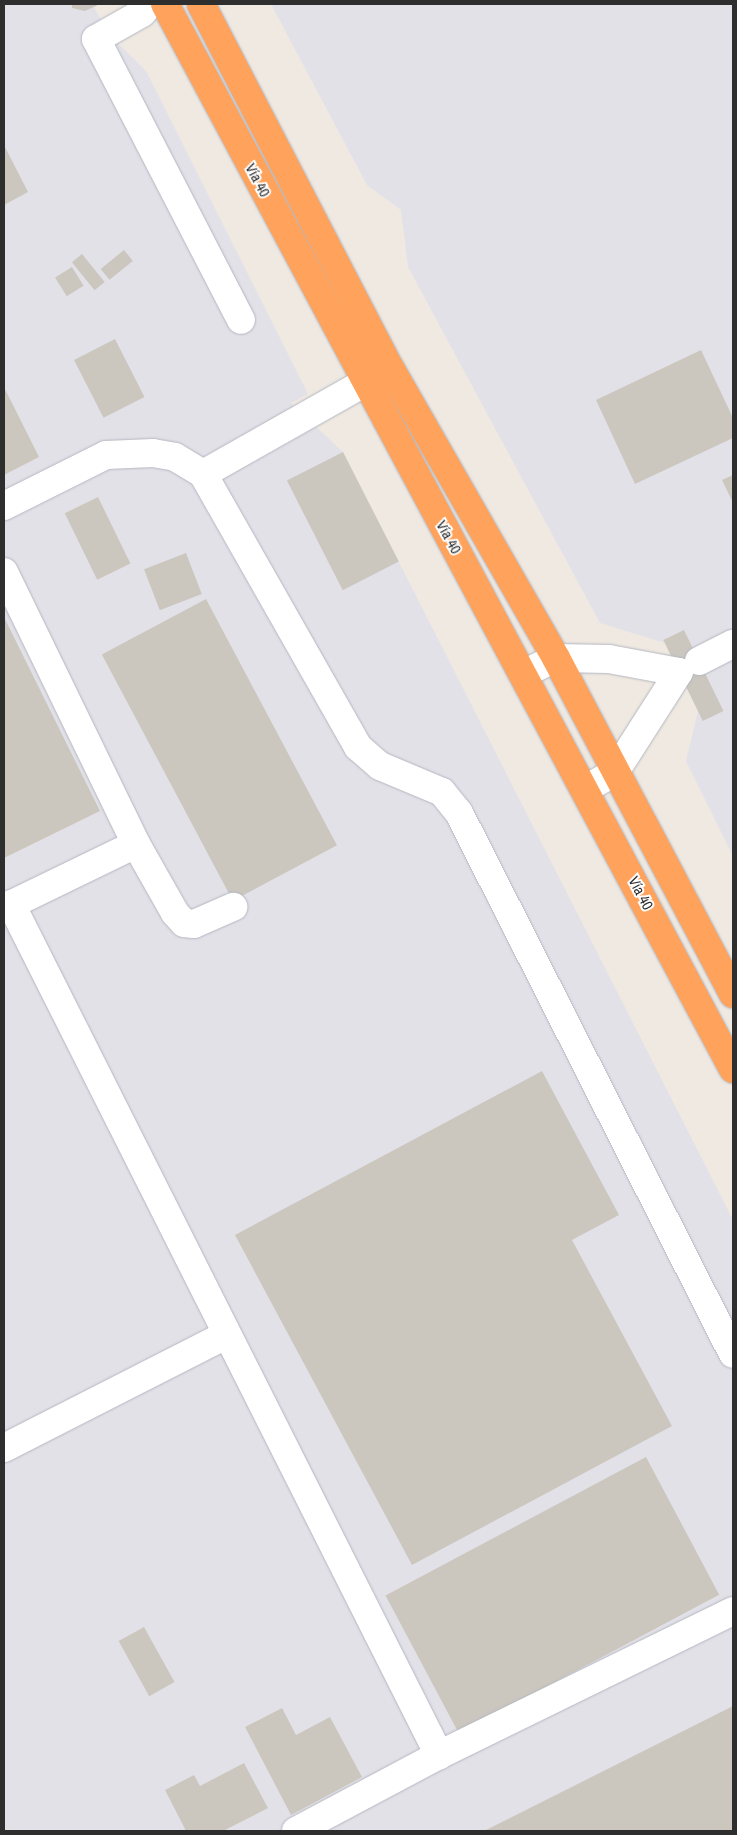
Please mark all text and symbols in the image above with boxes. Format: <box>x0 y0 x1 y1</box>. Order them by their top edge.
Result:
street label: Vía 40 <box>242 160 274 200</box>
street label: Vía 40 <box>433 517 465 557</box>
street label: Vía 40 <box>625 873 657 913</box>

